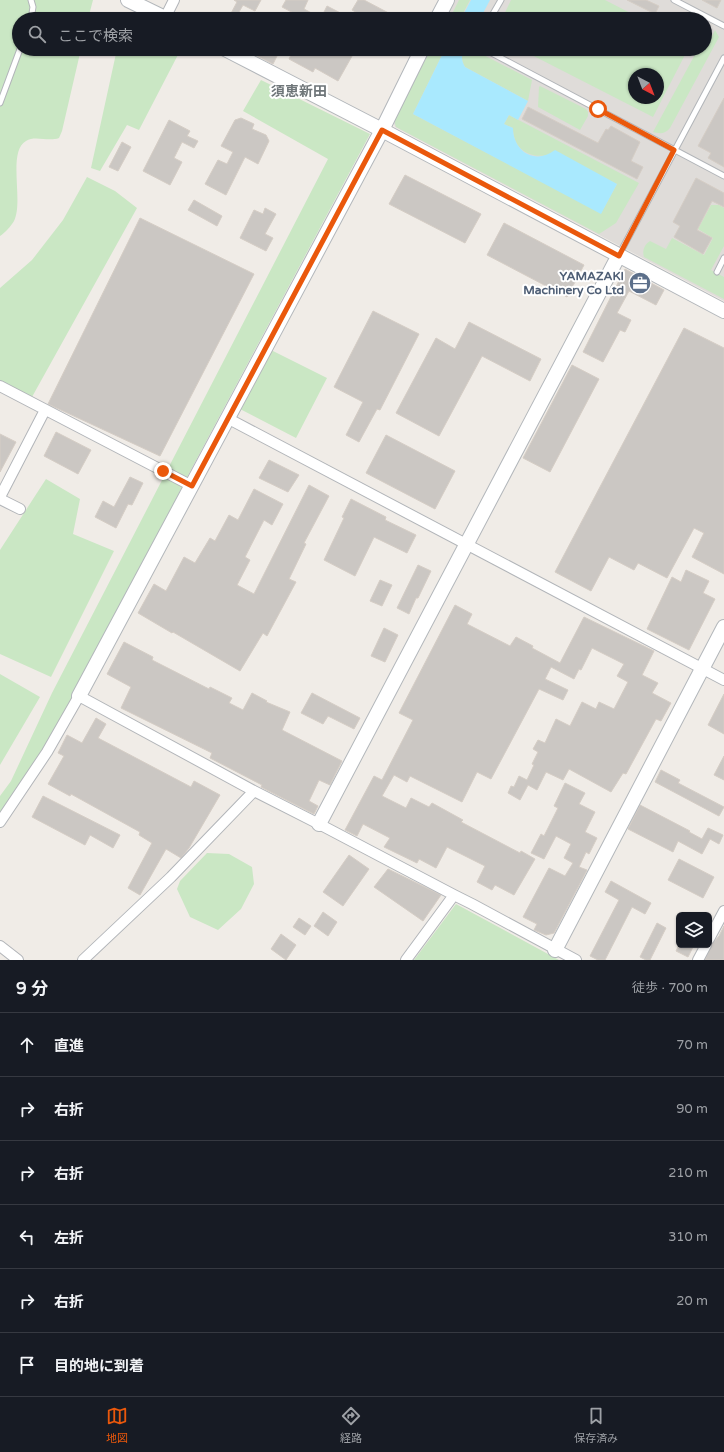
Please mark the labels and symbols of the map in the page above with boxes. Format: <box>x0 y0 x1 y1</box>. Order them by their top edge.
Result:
north arrow <box>628 68 664 104</box>
district label: 須恵新田 <box>271 83 327 100</box>
route start <box>589 100 607 118</box>
place label: YAMAZAKI Machinery Co Ltd <box>523 269 624 298</box>
office icon: YAMAZAKI Machinery Co Ltd <box>627 270 653 296</box>
route end <box>154 462 172 480</box>

